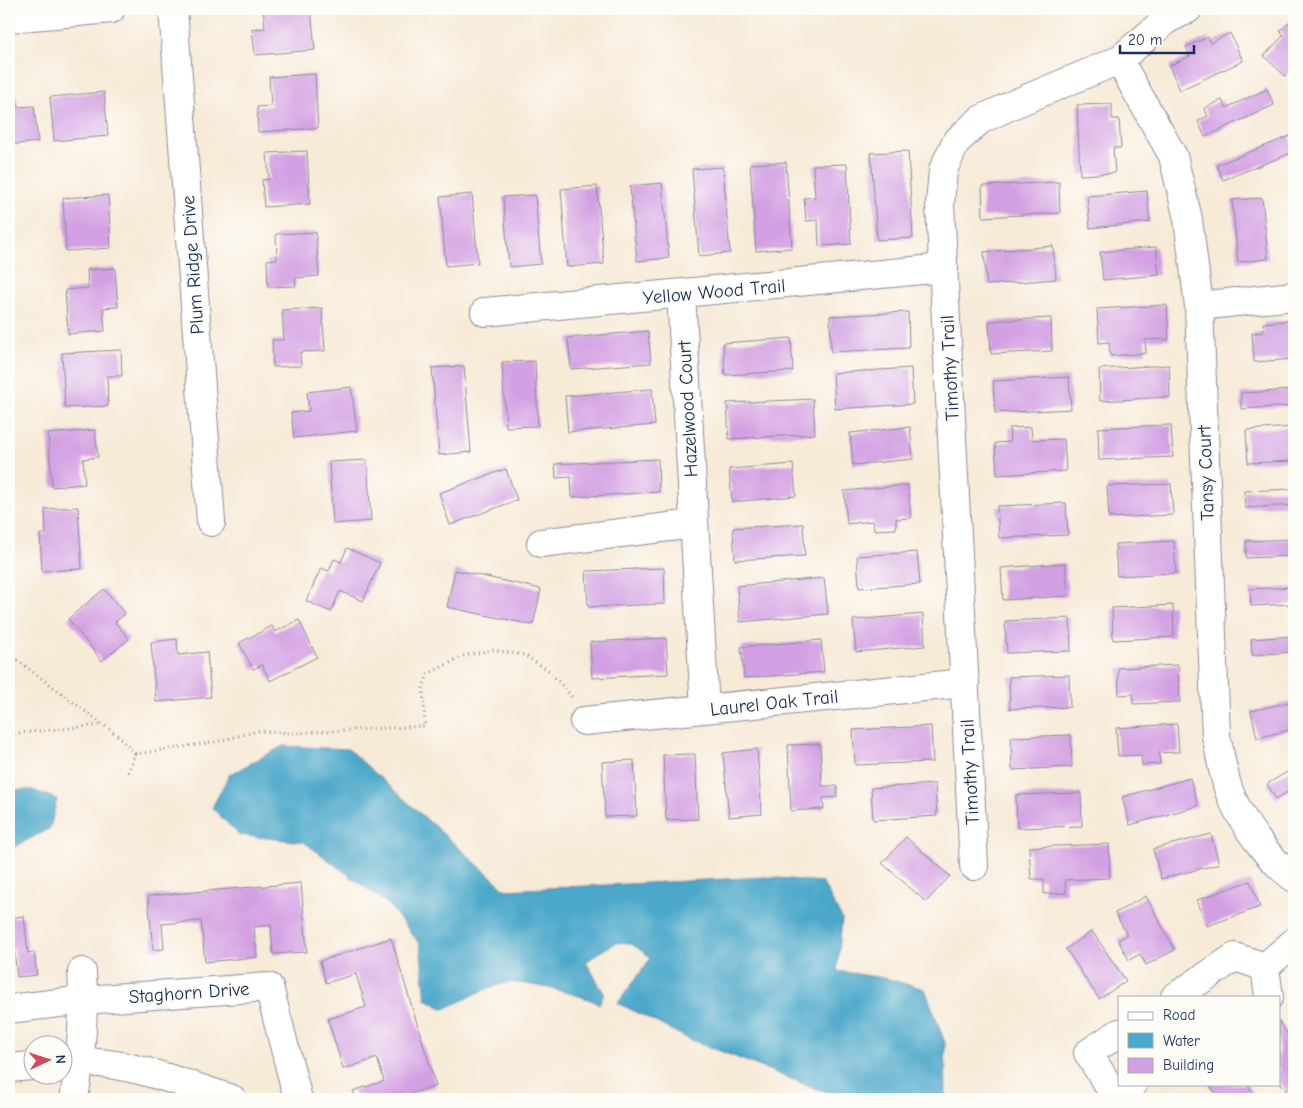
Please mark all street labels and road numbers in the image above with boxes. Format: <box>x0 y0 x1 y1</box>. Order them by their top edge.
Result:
street label: Plum Ridge Drive <box>177 195 209 335</box>
street label: Yellow Wood Trail <box>642 275 786 309</box>
street label: Timothy Trail <box>936 315 964 421</box>
street label: Hazelwood Court <box>673 339 703 478</box>
street label: Tansy Court <box>1193 424 1219 521</box>
street label: Laurel Oak Trail <box>709 685 839 721</box>
street label: Timothy Trail <box>956 719 984 825</box>
street label: Staghorn Drive <box>128 978 250 1008</box>

